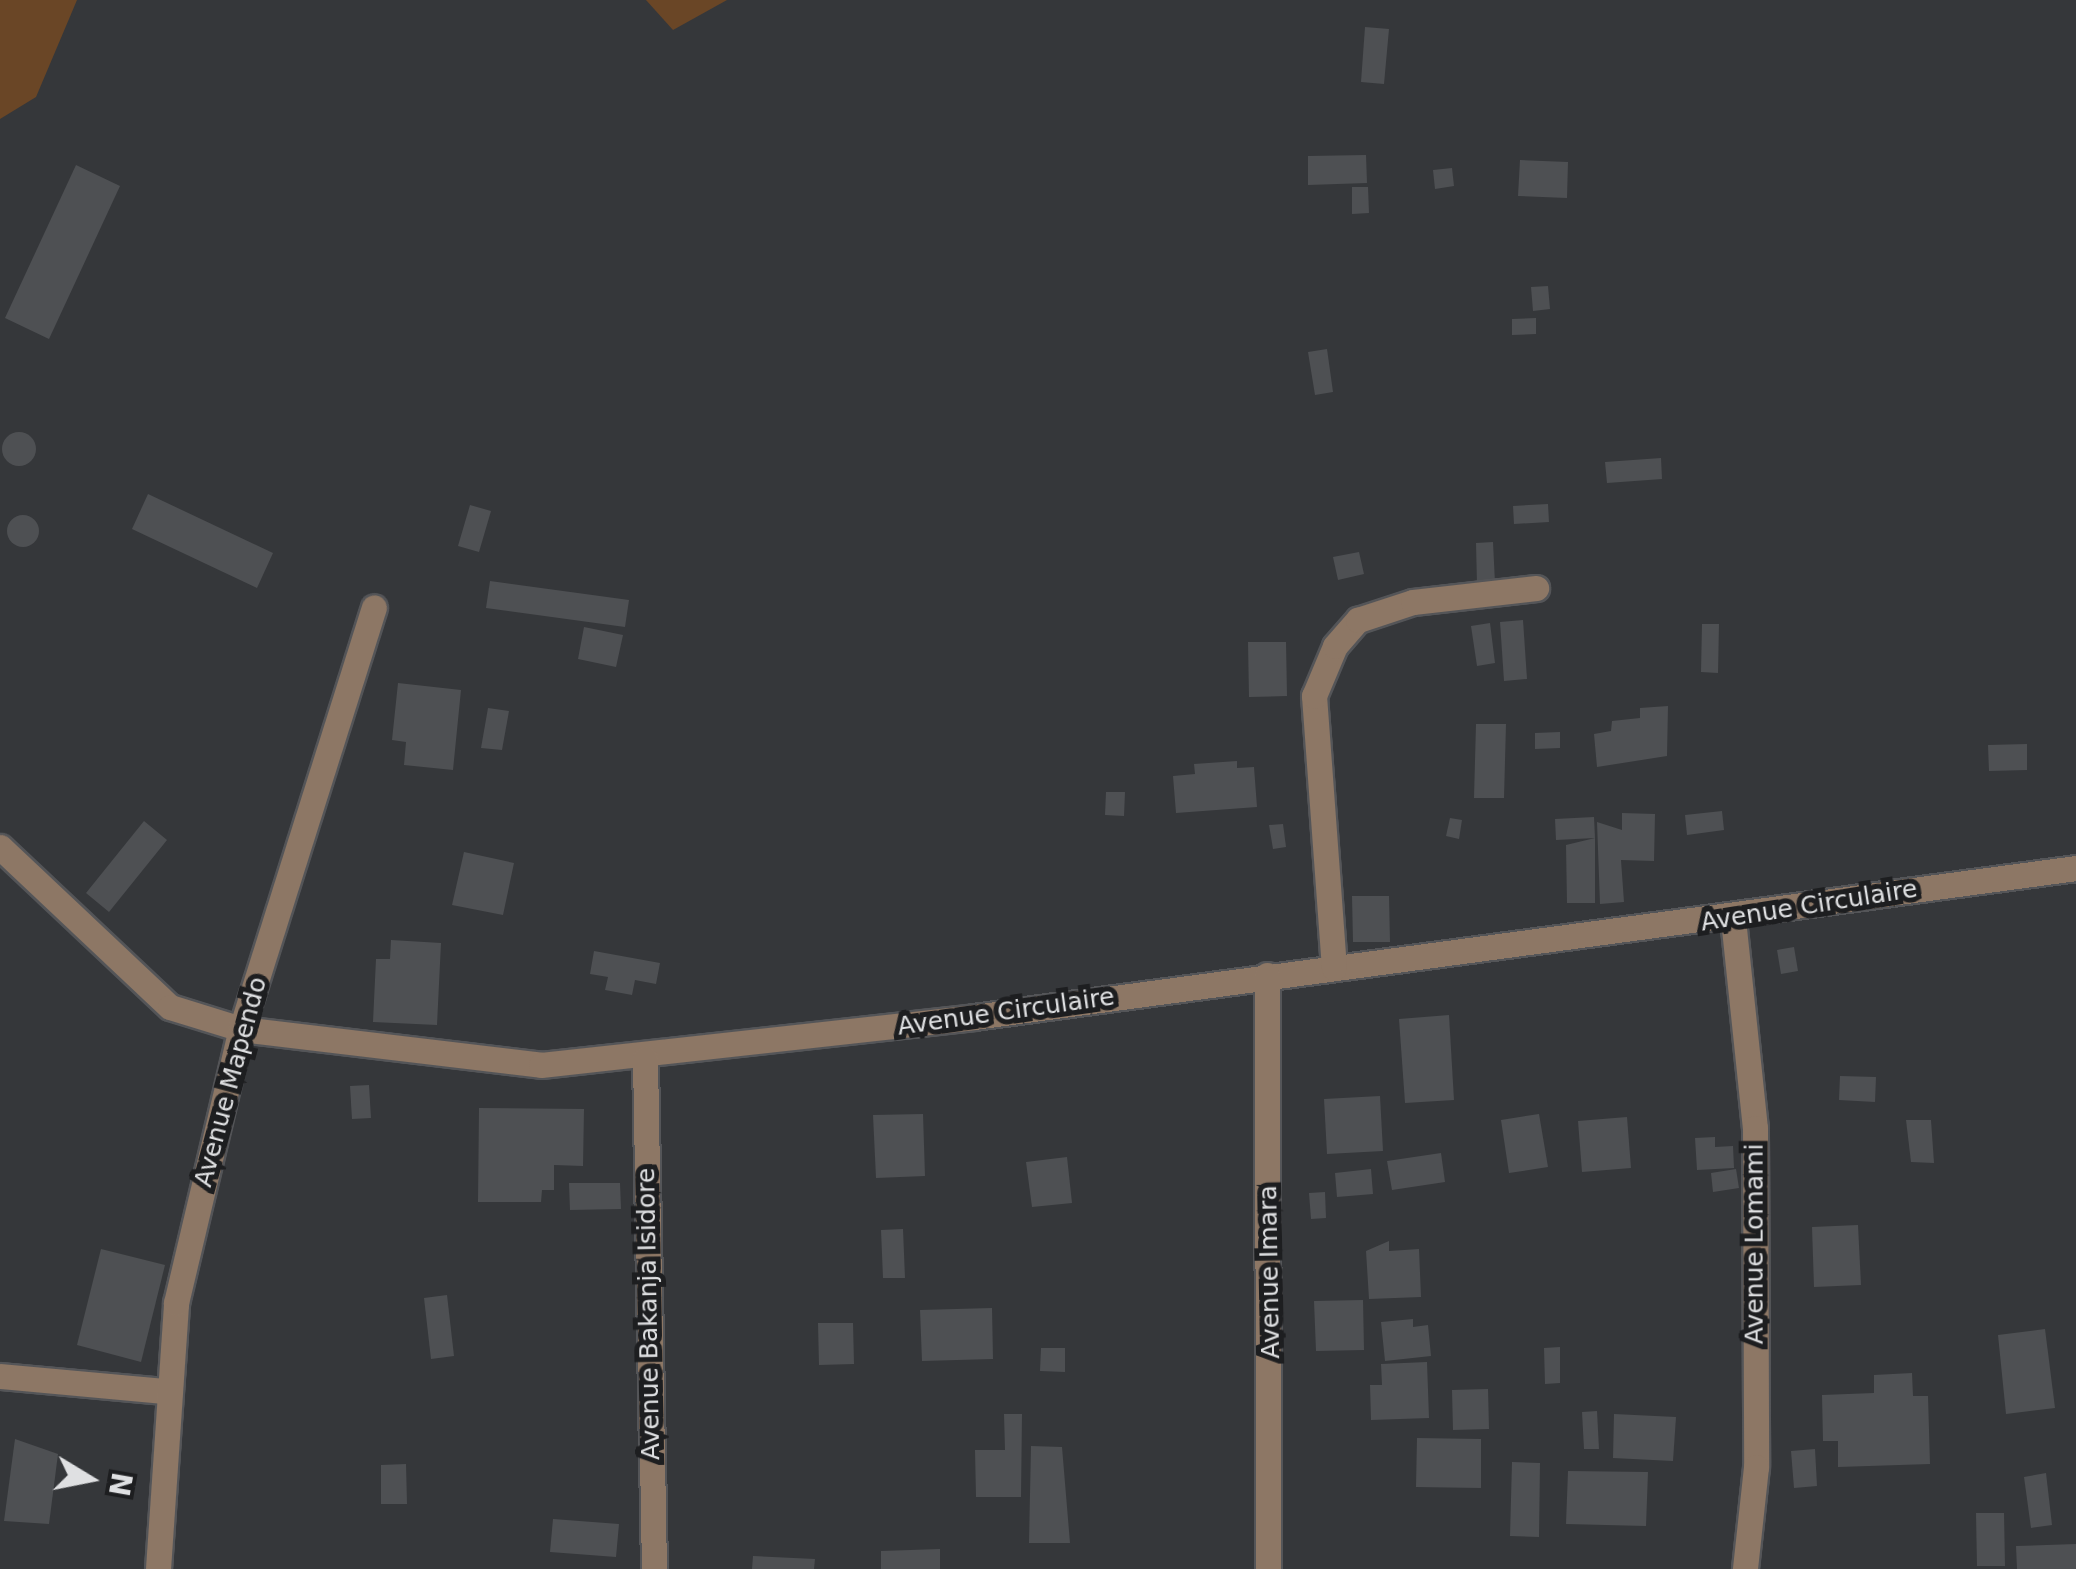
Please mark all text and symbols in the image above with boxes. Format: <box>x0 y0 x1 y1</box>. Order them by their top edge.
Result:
street label: Avenue Circulaire <box>1699 874 1919 938</box>
street label: Avenue Mapendo <box>189 974 273 1190</box>
street label: Avenue Circulaire <box>896 982 1116 1042</box>
street label: Avenue Lomami <box>1740 1144 1770 1344</box>
street label: Avenue Bakanja Isidore <box>631 1168 667 1460</box>
street label: Avenue Imara <box>1253 1185 1287 1359</box>
north arrow <box>40 1429 140 1529</box>
text: N <box>102 1470 138 1499</box>

